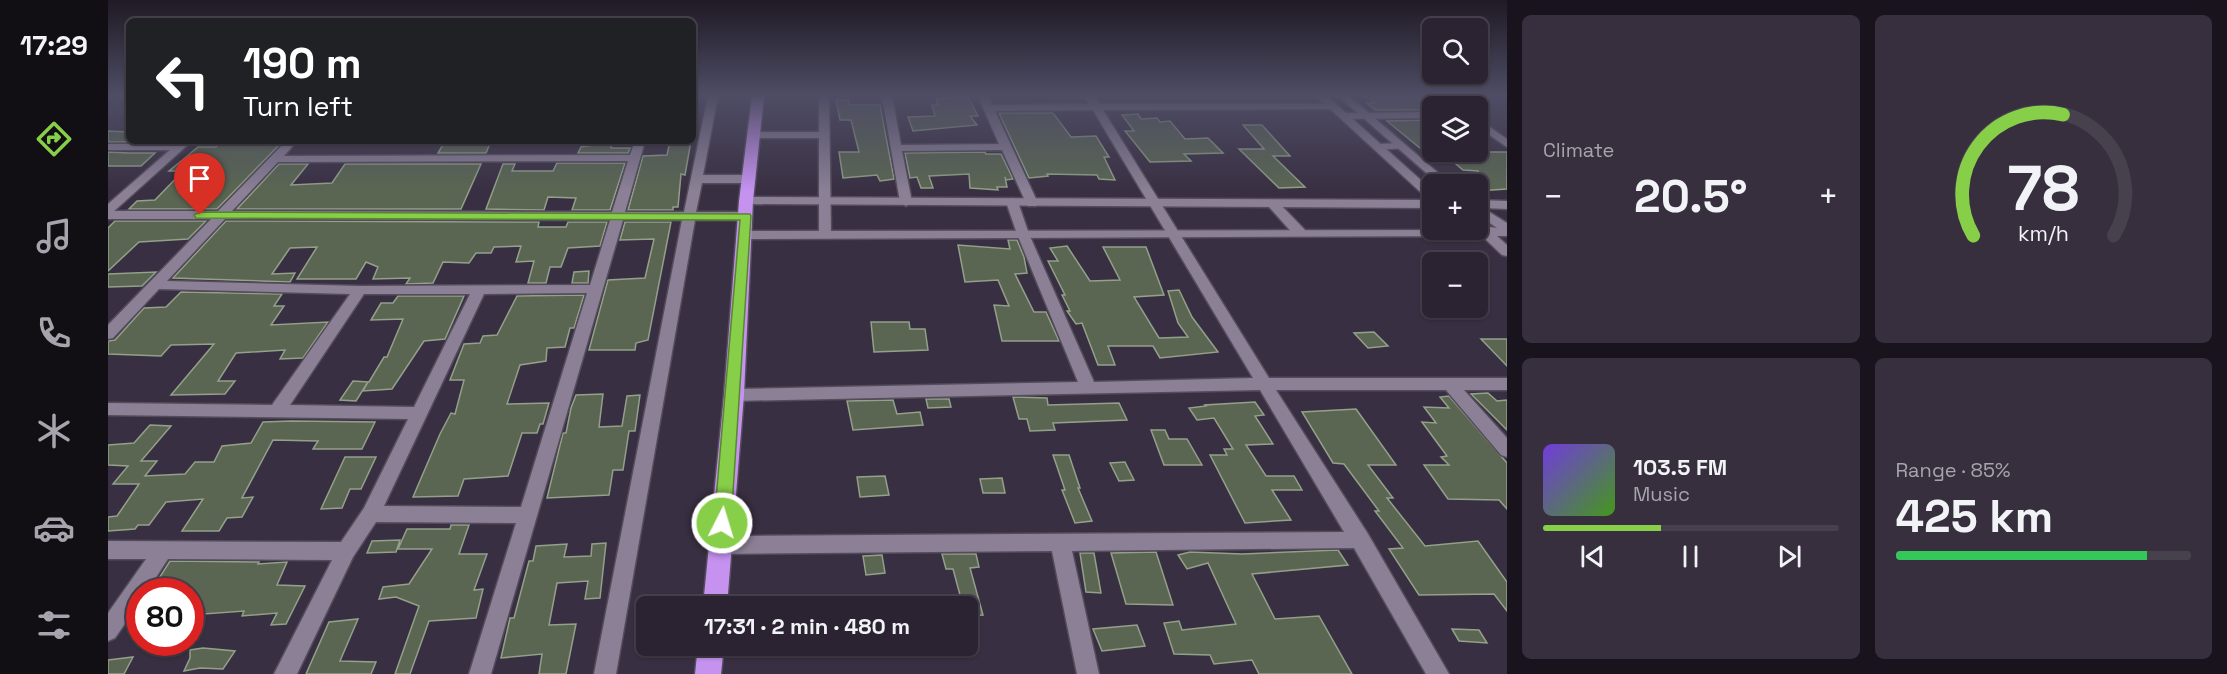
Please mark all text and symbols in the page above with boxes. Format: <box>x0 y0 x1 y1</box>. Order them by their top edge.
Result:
map controls <box>1422 18 1488 318</box>
button: search <box>1422 18 1488 84</box>
text: 17:29 <box>20 28 88 63</box>
text: 190 m <box>243 37 362 90</box>
icon: left <box>144 42 222 120</box>
text: Turn left <box>243 89 353 124</box>
button: layers <box>1422 96 1488 162</box>
icon: directions <box>33 118 75 160</box>
text: Climate <box>1543 137 1614 163</box>
text: 78 <box>2007 149 2079 228</box>
pin <box>174 153 225 215</box>
icon: arrive <box>183 162 216 195</box>
text: 20.5° <box>1634 168 1748 225</box>
button: + <box>1422 174 1488 240</box>
text: − <box>1543 176 1563 218</box>
text: + <box>1818 176 1839 218</box>
icon: music <box>33 215 75 257</box>
text: km/h <box>2018 220 2069 247</box>
button: − <box>1422 252 1488 318</box>
icon: phone <box>33 312 75 354</box>
icon: climate <box>33 410 75 452</box>
text: 103.5 FM <box>1633 453 1727 481</box>
text: Range · 85% <box>1896 457 2010 483</box>
text: Music <box>1633 481 1690 507</box>
text: 425 km <box>1896 488 2053 545</box>
position arrow <box>690 491 754 555</box>
icon: car <box>33 507 75 549</box>
icon: previous <box>1576 540 1609 573</box>
icon: pause <box>1674 540 1707 573</box>
icon: next <box>1773 540 1806 573</box>
speed limit sign: 80 <box>126 578 204 656</box>
icon: filters <box>33 604 75 646</box>
text: 17:31 · 2 min · 480 m <box>704 612 910 640</box>

